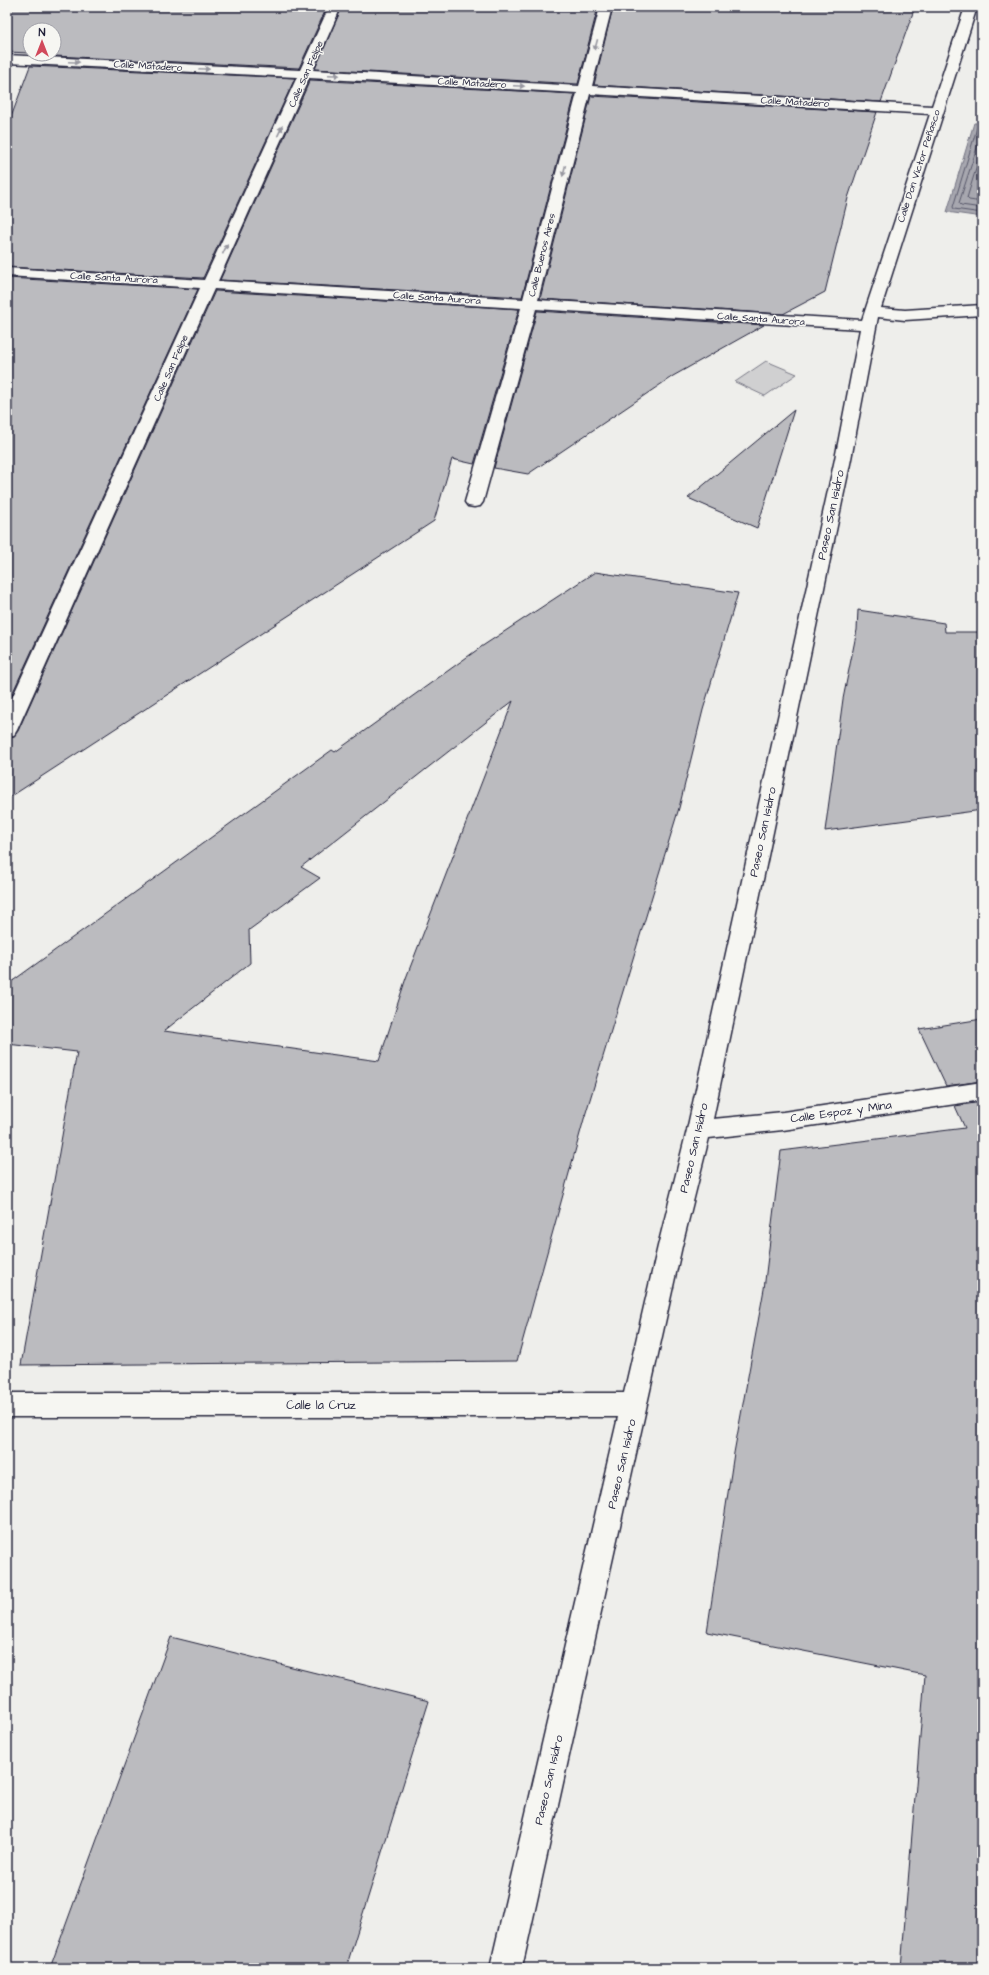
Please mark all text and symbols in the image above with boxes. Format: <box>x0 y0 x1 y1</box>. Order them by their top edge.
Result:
north arrow <box>22 22 62 62</box>
text: N <box>39 25 46 40</box>
street label: Calle San Felipe <box>285 38 327 110</box>
one-way arrow <box>593 39 599 51</box>
street label: Calle Matadero <box>113 57 183 75</box>
one-way arrow <box>68 59 80 66</box>
one-way arrow <box>198 65 210 72</box>
one-way arrow <box>328 72 340 79</box>
street label: Calle Matadero <box>437 74 507 92</box>
one-way arrow <box>513 83 526 89</box>
street label: Calle Matadero <box>760 93 830 111</box>
street label: Calle Don Víctor Peñasco <box>894 107 944 224</box>
one-way arrow <box>277 125 283 136</box>
one-way arrow <box>561 165 567 177</box>
street label: Calle Buenos Aires <box>525 212 559 298</box>
one-way arrow <box>222 243 228 254</box>
street label: Calle Santa Aurora <box>70 269 158 287</box>
street label: Calle Santa Aurora <box>393 288 481 308</box>
street label: Calle Santa Aurora <box>717 309 805 329</box>
street label: Calle San Felipe <box>150 332 192 404</box>
street label: Paseo San Isidro <box>813 468 849 562</box>
street label: Paseo San Isidro <box>745 785 781 879</box>
street label: Calle Espoz y Mina <box>789 1096 893 1129</box>
street label: Paseo San Isidro <box>675 1101 713 1195</box>
street label: Calle la Cruz <box>286 1397 356 1414</box>
street label: Paseo San Isidro <box>603 1417 641 1511</box>
street label: Paseo San Isidro <box>530 1733 568 1827</box>

